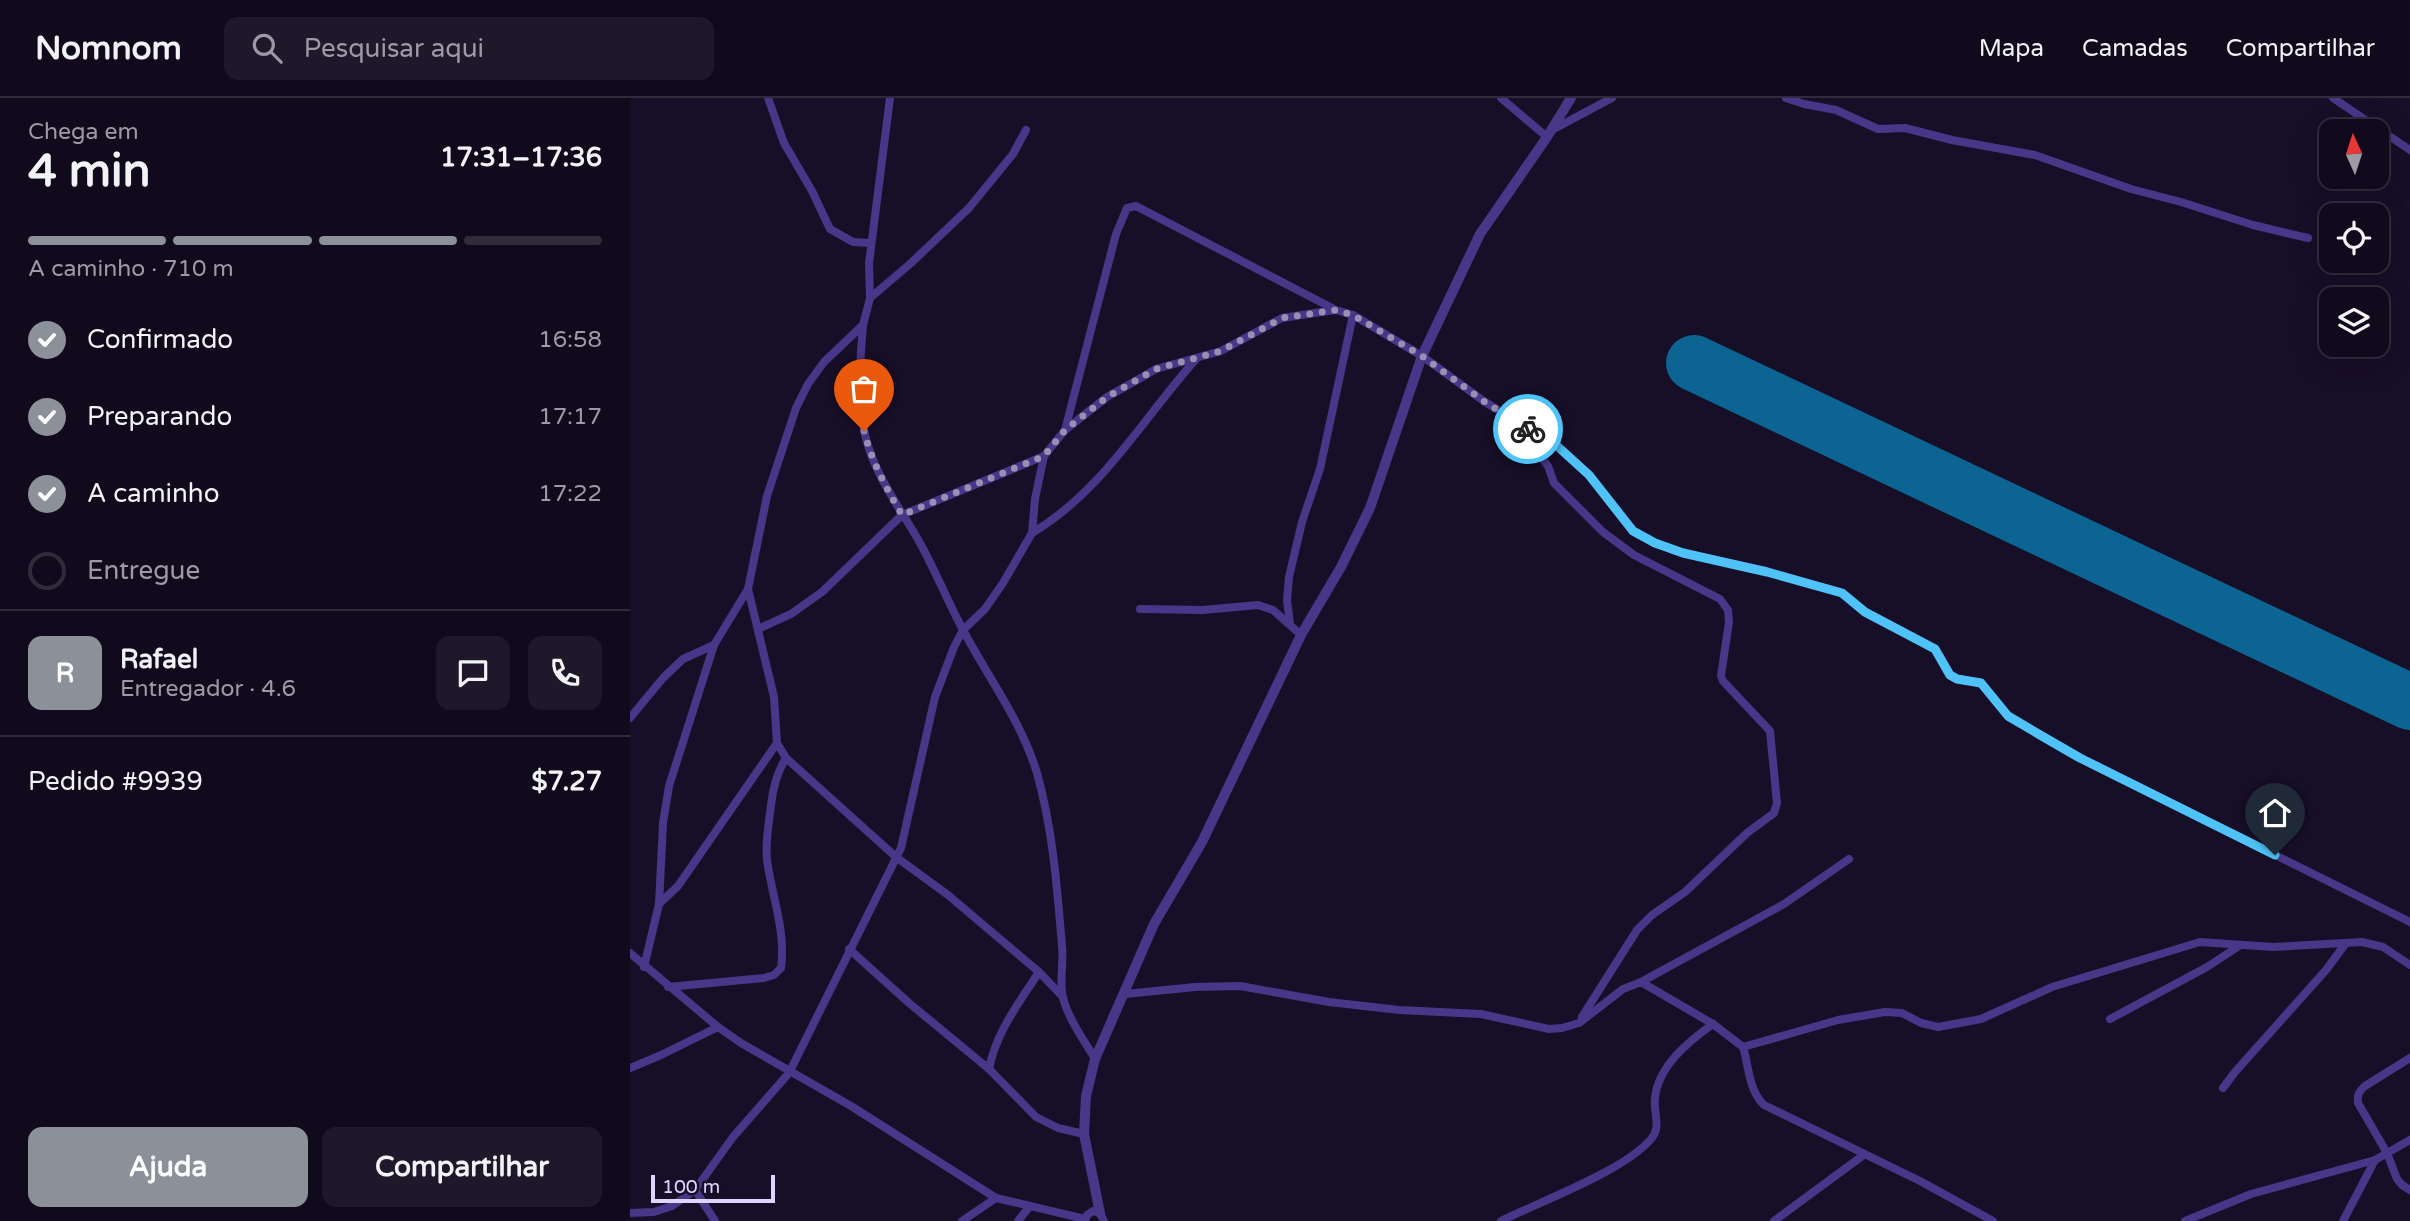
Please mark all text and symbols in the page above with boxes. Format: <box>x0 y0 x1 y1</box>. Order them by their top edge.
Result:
search box <box>224 17 714 80</box>
text: Nomnom <box>35 29 182 68</box>
icon: search <box>248 29 286 67</box>
text: Pesquisar aqui <box>304 33 484 64</box>
text: Mapa <box>1979 34 2044 63</box>
text: Camadas <box>2082 34 2188 63</box>
text: Compartilhar <box>2226 34 2375 63</box>
text: Chega em <box>28 118 139 146</box>
north arrow <box>2319 119 2389 189</box>
map controls <box>2319 119 2389 357</box>
text: 17:31–17:36 <box>440 142 602 173</box>
text: 4 min <box>28 144 151 199</box>
button: locate <box>2319 203 2389 273</box>
text: A caminho · 710 m <box>28 255 234 283</box>
button: layers <box>2319 287 2389 357</box>
icon: check <box>28 321 66 359</box>
text: Confirmado <box>87 324 233 355</box>
text: 16:58 <box>538 326 602 354</box>
pin <box>834 359 894 431</box>
icon: bag <box>845 370 883 408</box>
courier <box>1493 394 1563 464</box>
icon: check <box>28 398 66 436</box>
text: Preparando <box>87 401 232 432</box>
text: 17:17 <box>538 403 602 431</box>
icon: bike <box>1509 410 1547 448</box>
icon: check <box>28 475 66 513</box>
text: A caminho <box>87 478 219 509</box>
text: 17:22 <box>538 480 602 508</box>
text: Entregue <box>87 555 200 586</box>
button: chat <box>436 636 510 710</box>
button: phone <box>528 636 602 710</box>
text: Rafael <box>120 644 198 675</box>
text: R <box>56 658 74 689</box>
text: Entregador · 4.6 <box>120 675 296 703</box>
text: Pedido #9939 <box>28 766 203 797</box>
text: $7.27 <box>532 766 602 797</box>
pin <box>2245 783 2305 855</box>
icon: home <box>2256 794 2294 832</box>
button: Ajuda <box>28 1127 308 1207</box>
button: Compartilhar <box>322 1127 602 1207</box>
scale bar <box>651 1172 775 1204</box>
text: 100 m <box>662 1176 720 1198</box>

